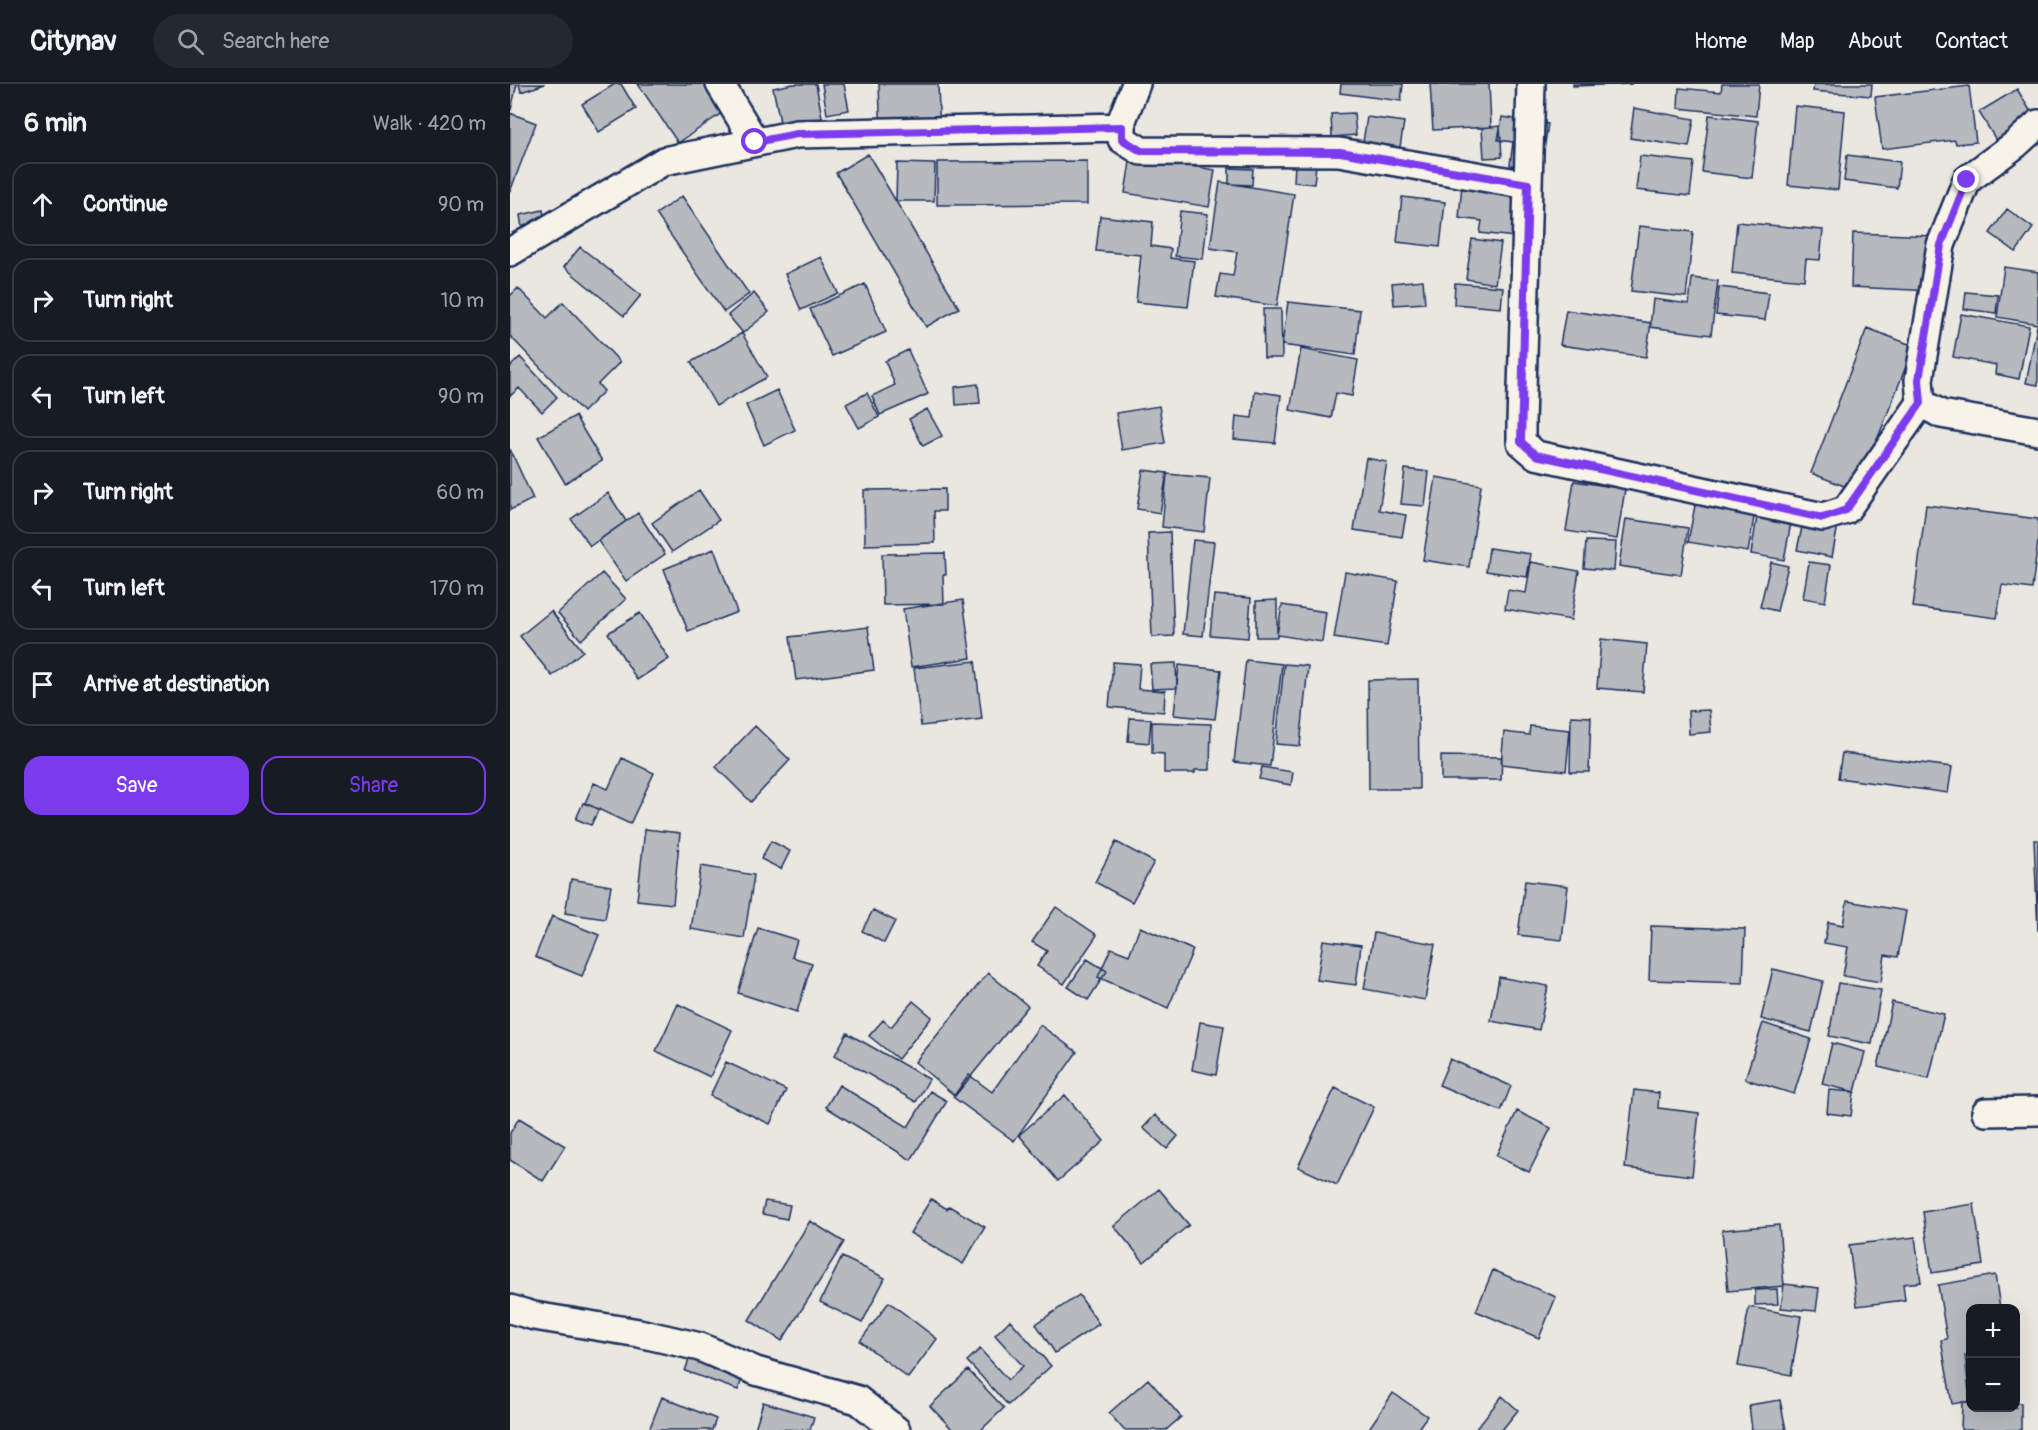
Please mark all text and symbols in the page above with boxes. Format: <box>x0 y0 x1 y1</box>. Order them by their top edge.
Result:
search box <box>153 14 573 68</box>
text: Citynav <box>30 24 117 59</box>
icon: search <box>174 25 207 58</box>
text: Search here <box>222 27 329 55</box>
text: Home <box>1694 28 1747 55</box>
text: Map <box>1780 28 1815 55</box>
text: About <box>1848 28 1902 55</box>
text: Contact <box>1935 28 2008 55</box>
text: 6 min <box>24 107 87 139</box>
text: Walk · 420 m <box>373 111 486 136</box>
route start <box>741 128 767 154</box>
route end <box>1953 166 1979 192</box>
icon: ahead <box>26 188 59 221</box>
text: Continue <box>83 190 167 218</box>
text: 90 m <box>438 192 484 217</box>
icon: right <box>26 284 59 317</box>
text: Turn right <box>83 286 173 314</box>
text: 10 m <box>440 288 484 313</box>
icon: left <box>26 380 59 413</box>
text: Turn left <box>83 382 165 410</box>
text: 90 m <box>438 384 484 409</box>
icon: right <box>26 476 59 509</box>
text: Turn right <box>83 478 173 506</box>
text: 60 m <box>437 480 484 505</box>
icon: left <box>26 572 59 605</box>
text: Turn left <box>83 574 165 602</box>
text: 170 m <box>430 576 484 601</box>
icon: arrive <box>26 668 59 701</box>
text: Arrive at destination <box>83 670 269 698</box>
button: Save <box>24 756 249 815</box>
button: Share <box>261 756 486 815</box>
map controls <box>1966 1304 2020 1412</box>
button: + <box>1966 1304 2020 1358</box>
button: − <box>1966 1358 2020 1412</box>

